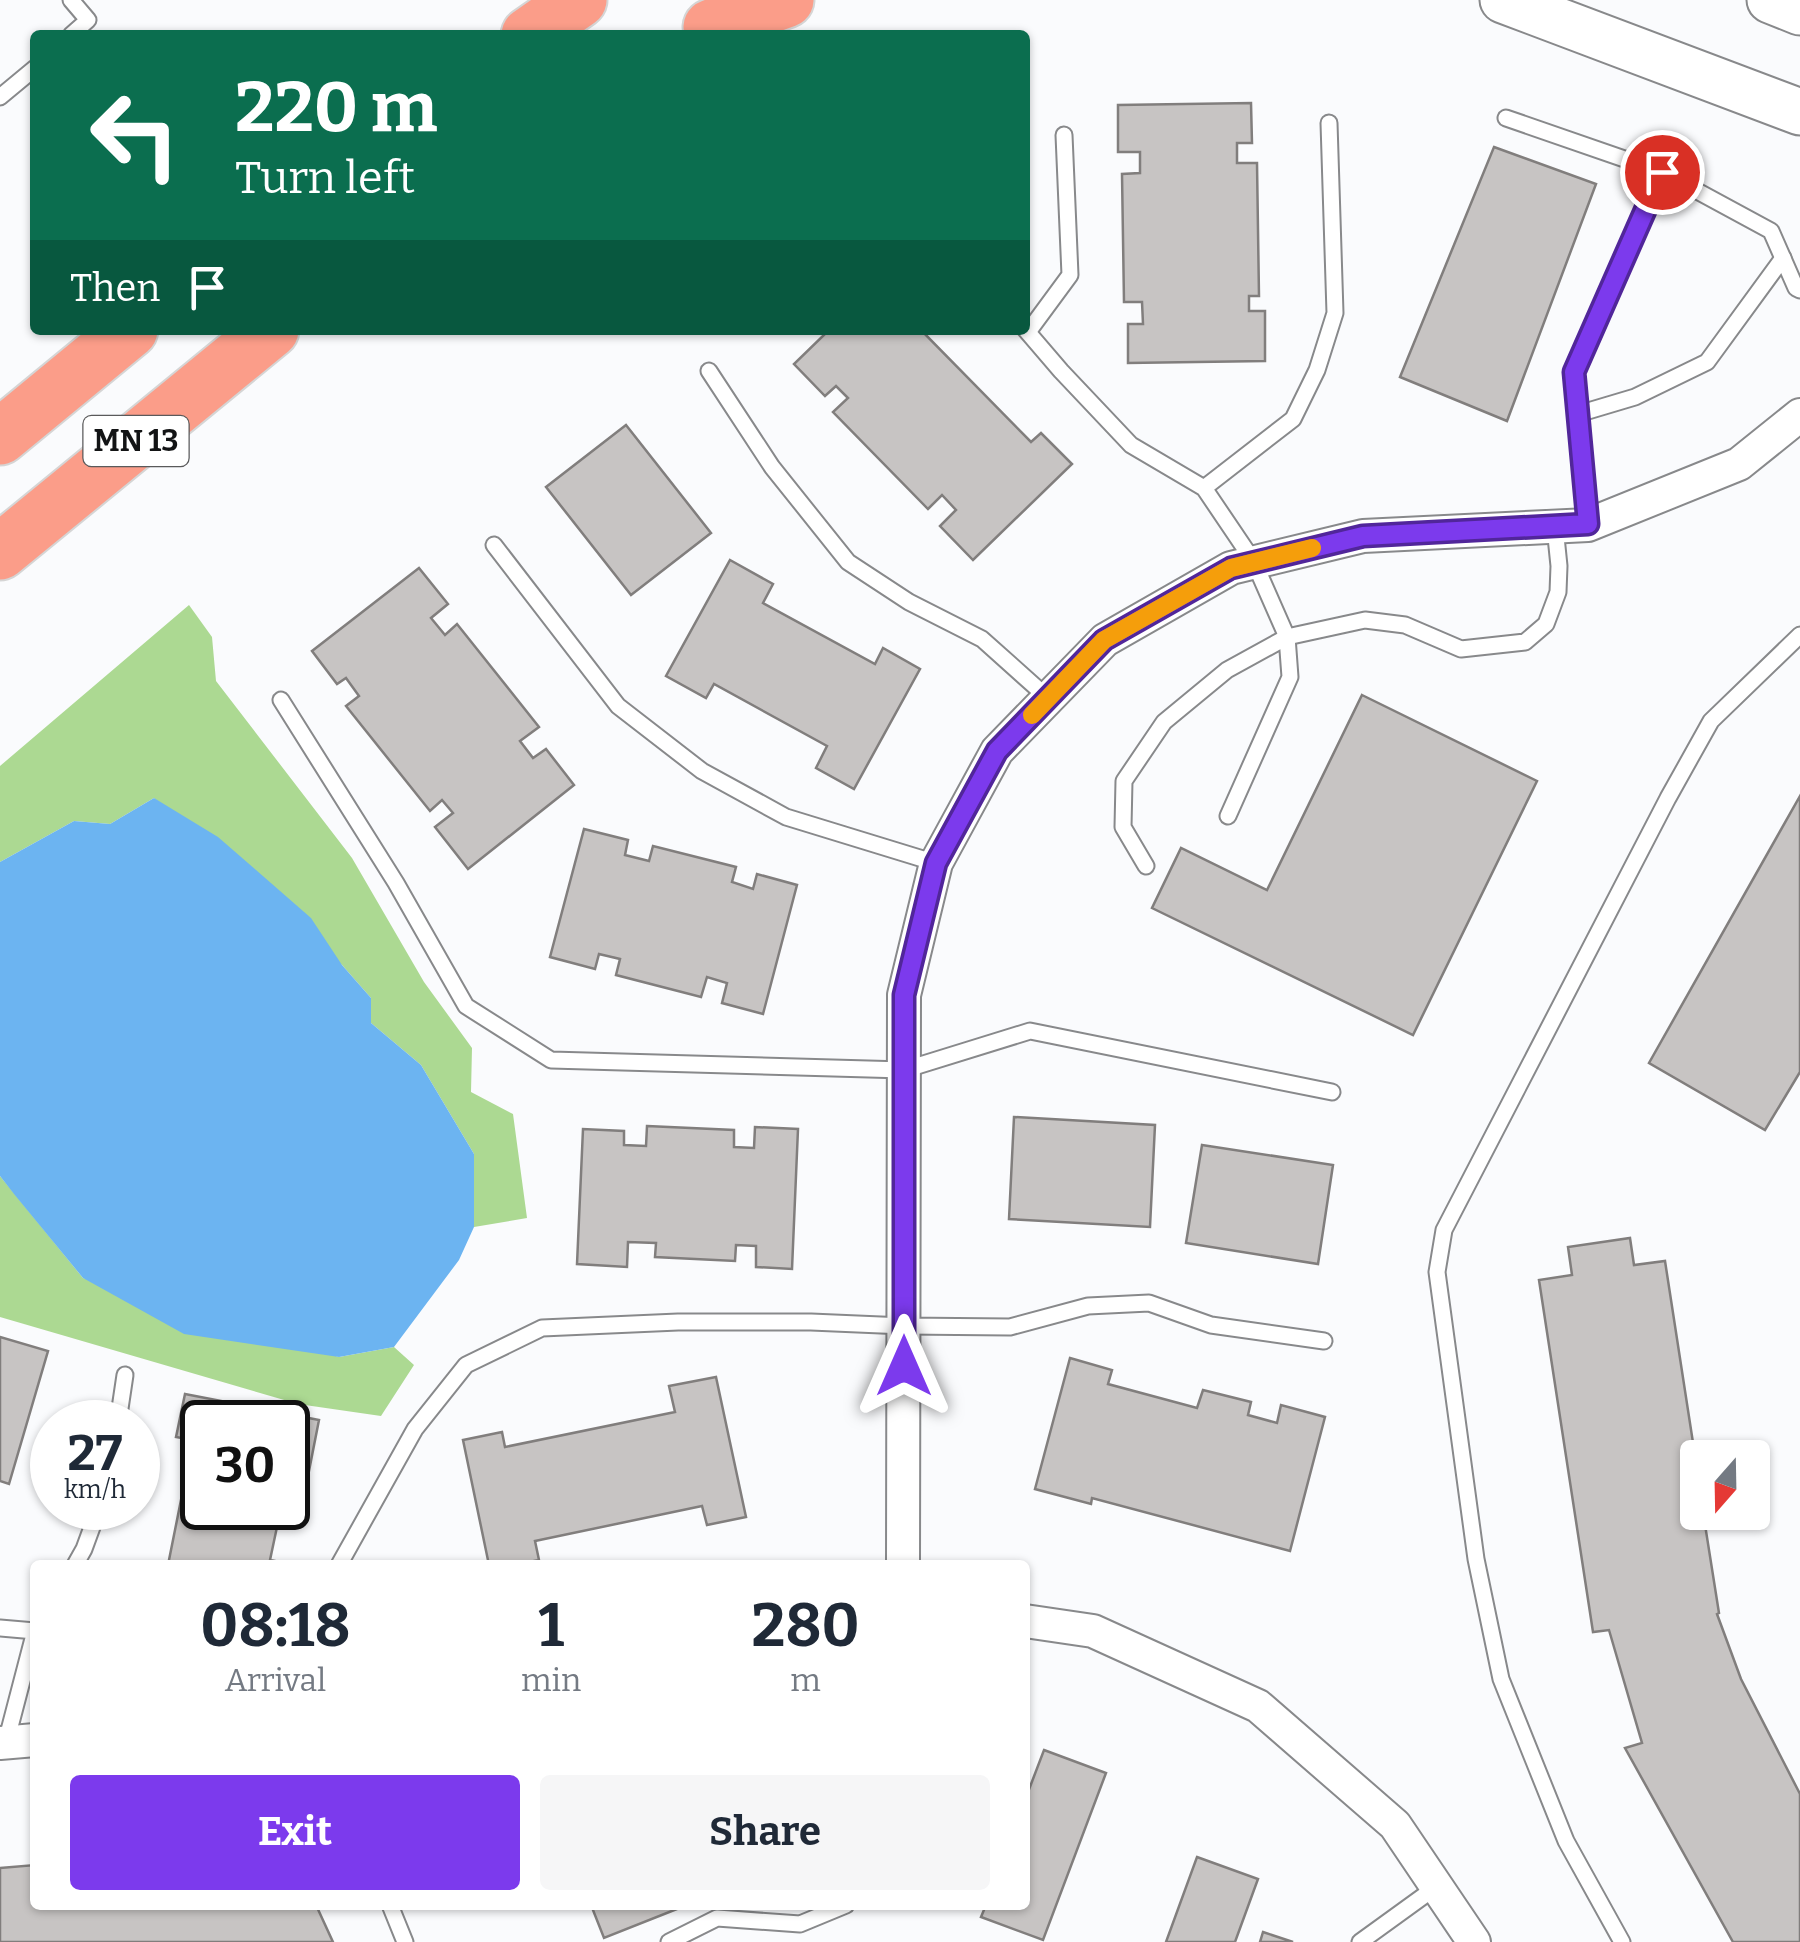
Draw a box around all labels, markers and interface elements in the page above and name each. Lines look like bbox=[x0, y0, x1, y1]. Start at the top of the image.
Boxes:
text: 220 m bbox=[235, 66, 438, 150]
icon: left bbox=[70, 70, 200, 200]
pin bbox=[1620, 130, 1705, 215]
icon: arrive bbox=[1635, 145, 1690, 200]
text: Turn left bbox=[235, 151, 415, 205]
icon: arrive bbox=[180, 260, 235, 315]
text: Then bbox=[70, 265, 160, 311]
road number: MN 13 bbox=[84, 416, 188, 466]
position arrow bbox=[852, 1314, 956, 1418]
speed limit sign: 30 bbox=[180, 1400, 310, 1530]
text: 27 bbox=[68, 1423, 122, 1483]
north arrow bbox=[1680, 1440, 1770, 1530]
map controls bbox=[1680, 1440, 1770, 1530]
text: km/h bbox=[64, 1475, 126, 1505]
text: 08:18 bbox=[200, 1590, 351, 1662]
text: 1 bbox=[538, 1590, 564, 1662]
text: 280 bbox=[752, 1590, 860, 1662]
text: Arrival bbox=[225, 1661, 326, 1699]
text: min bbox=[521, 1661, 581, 1699]
text: m bbox=[790, 1661, 821, 1699]
button: Exit bbox=[70, 1775, 520, 1890]
button: Share bbox=[540, 1775, 990, 1890]

